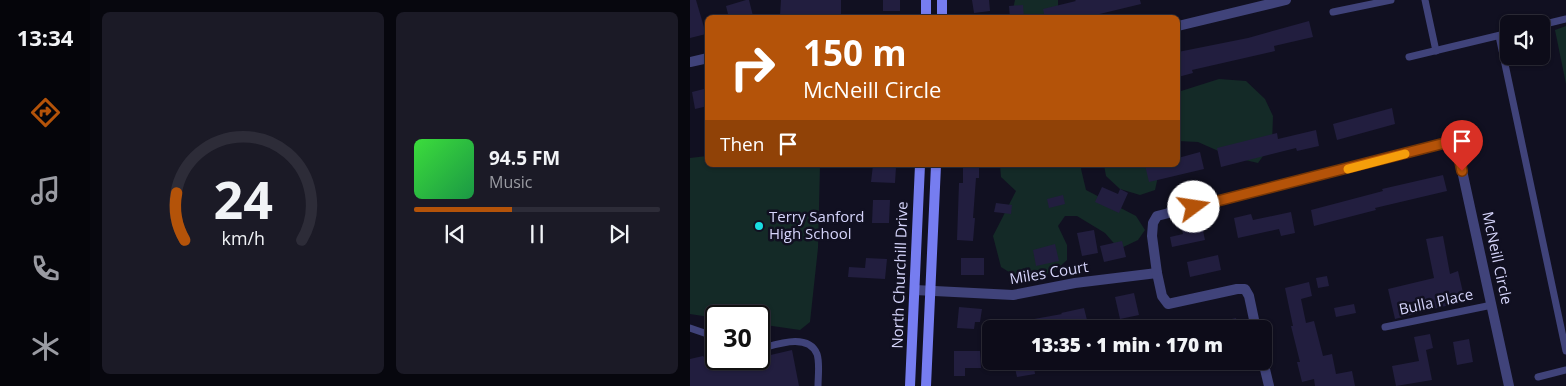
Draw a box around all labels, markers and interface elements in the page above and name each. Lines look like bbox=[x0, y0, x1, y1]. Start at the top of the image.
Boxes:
map controls bbox=[1500, 15, 1550, 65]
button: sound bbox=[1500, 15, 1550, 65]
text: 13:34 bbox=[17, 22, 73, 52]
text: 150 m bbox=[803, 29, 907, 76]
icon: right bbox=[720, 35, 785, 100]
text: McNeill Circle bbox=[803, 74, 941, 104]
icon: directions bbox=[28, 95, 63, 130]
pin bbox=[1441, 120, 1483, 171]
icon: arrive bbox=[1448, 127, 1476, 155]
icon: arrive bbox=[774, 130, 802, 158]
text: Then bbox=[720, 131, 764, 157]
text: 94.5 FM bbox=[489, 145, 560, 171]
text: 24 bbox=[213, 163, 273, 234]
text: Music bbox=[489, 171, 533, 193]
icon: music bbox=[28, 173, 63, 208]
position arrow bbox=[1167, 180, 1219, 232]
street label: North Churchill Drive bbox=[886, 201, 912, 349]
place label: Terry Sanford High School bbox=[769, 206, 865, 243]
street label: McNeill Circle bbox=[1478, 210, 1518, 306]
icon: previous bbox=[441, 220, 469, 248]
icon: pause bbox=[523, 220, 551, 248]
icon: next bbox=[605, 220, 633, 248]
marker: Terry Sanford High School bbox=[753, 220, 765, 232]
text: km/h bbox=[221, 226, 265, 250]
icon: phone bbox=[28, 251, 63, 286]
street label: Miles Court bbox=[1008, 256, 1090, 288]
street label: Bulla Place bbox=[1397, 283, 1475, 319]
speed limit sign: 30 bbox=[705, 305, 770, 370]
icon: climate bbox=[28, 329, 63, 364]
text: 13:35 · 1 min · 170 m bbox=[1031, 332, 1223, 358]

